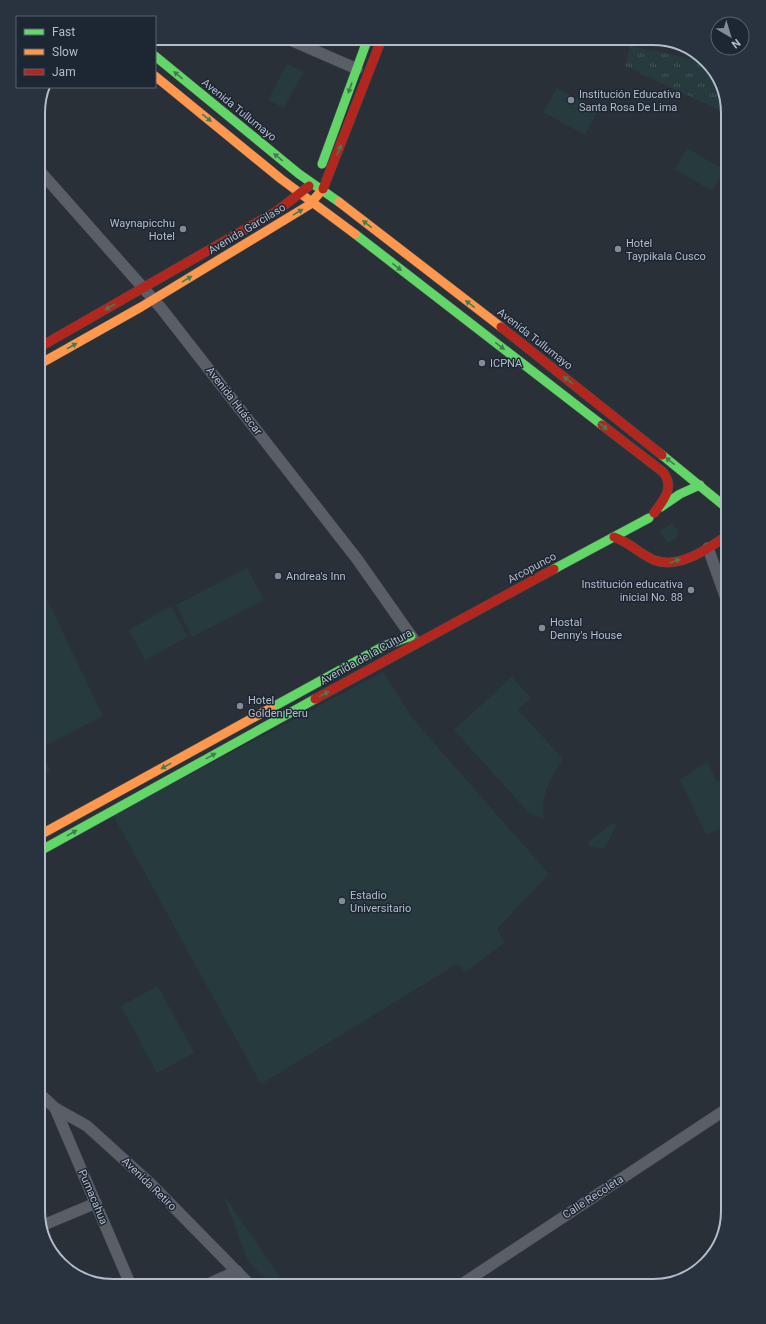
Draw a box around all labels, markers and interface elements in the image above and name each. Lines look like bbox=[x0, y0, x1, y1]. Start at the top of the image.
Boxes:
legend bbox=[16, 16, 156, 88]
north arrow bbox=[710, 16, 750, 56]
text: Fast bbox=[52, 25, 75, 39]
text: N bbox=[729, 36, 743, 51]
text: Slow bbox=[52, 45, 78, 59]
text: Jam bbox=[52, 65, 76, 79]
one-way arrow bbox=[172, 70, 183, 79]
street label: Avenida Tullumayo bbox=[199, 76, 279, 144]
one-way arrow bbox=[347, 82, 353, 94]
place label: Institución Educativa Santa Rosa De Lima bbox=[579, 88, 681, 114]
marker: Institución Educativa Santa Rosa De Lima bbox=[566, 95, 576, 105]
one-way arrow bbox=[201, 114, 212, 123]
one-way arrow bbox=[336, 144, 342, 155]
one-way arrow bbox=[273, 153, 284, 162]
street label: Avenida Garcilaso bbox=[206, 201, 288, 257]
one-way arrow bbox=[292, 208, 304, 215]
place label: Waynapicchu Hotel bbox=[110, 217, 175, 243]
one-way arrow bbox=[362, 220, 373, 229]
marker: Waynapicchu Hotel bbox=[178, 224, 188, 234]
place label: Hotel Taypikala Cusco bbox=[626, 237, 706, 263]
marker: Hotel Taypikala Cusco bbox=[613, 244, 623, 254]
one-way arrow bbox=[392, 262, 403, 271]
one-way arrow bbox=[181, 275, 193, 282]
one-way arrow bbox=[464, 299, 475, 308]
one-way arrow bbox=[104, 304, 116, 311]
street label: Avenida Tullumayo bbox=[495, 306, 575, 372]
one-way arrow bbox=[66, 342, 78, 349]
one-way arrow bbox=[495, 342, 506, 350]
place label: ICPNA bbox=[490, 357, 523, 370]
marker: ICPNA bbox=[477, 358, 487, 368]
street label: Avenida Huáscar bbox=[203, 364, 265, 438]
one-way arrow bbox=[563, 376, 574, 384]
one-way arrow bbox=[598, 421, 609, 430]
one-way arrow bbox=[665, 456, 676, 465]
street label: Arcopunco bbox=[505, 550, 559, 586]
one-way arrow bbox=[670, 558, 682, 564]
place label: Andrea's Inn bbox=[286, 570, 346, 583]
marker: Andrea's Inn bbox=[273, 571, 283, 581]
place label: Institución educativa inicial No. 88 bbox=[581, 578, 683, 604]
marker: Institución educativa inicial No. 88 bbox=[686, 585, 696, 595]
place label: Hostal Denny's House bbox=[550, 616, 622, 642]
marker: Hostal Denny's House bbox=[537, 623, 547, 633]
street label: Avenida de la Cultura bbox=[318, 626, 414, 688]
one-way arrow bbox=[319, 690, 330, 697]
place label: Hotel Golden Peru bbox=[248, 694, 308, 720]
marker: Hotel Golden Peru bbox=[235, 701, 245, 711]
one-way arrow bbox=[205, 753, 216, 760]
one-way arrow bbox=[161, 762, 172, 769]
one-way arrow bbox=[66, 829, 78, 836]
place label: Estadio Universitario bbox=[350, 889, 411, 915]
marker: Estadio Universitario bbox=[337, 896, 347, 906]
street label: Avenida Retiro bbox=[119, 1155, 179, 1213]
street label: Pumacahua bbox=[76, 1168, 110, 1226]
street label: Calle Recoleta bbox=[560, 1173, 626, 1221]

